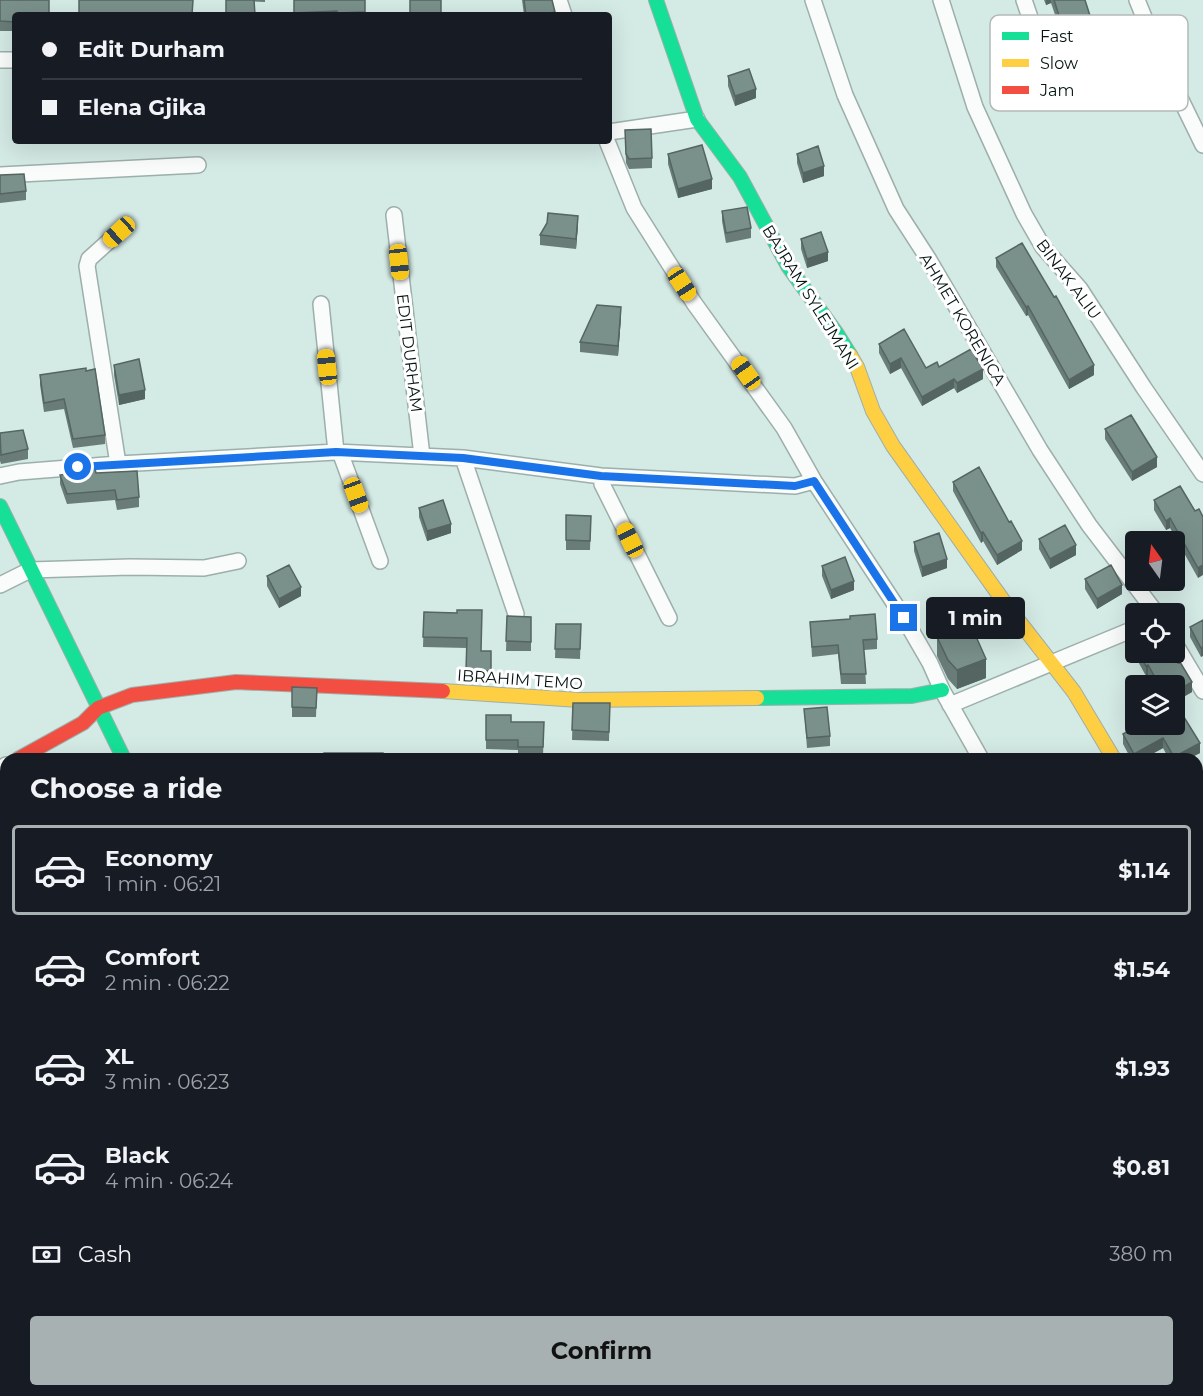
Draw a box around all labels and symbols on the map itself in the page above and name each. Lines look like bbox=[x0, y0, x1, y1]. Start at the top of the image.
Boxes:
legend bbox=[990, 15, 1188, 111]
text: Fast bbox=[1040, 27, 1074, 46]
text: Slow bbox=[1040, 54, 1078, 73]
text: Jam bbox=[1039, 81, 1074, 100]
car bbox=[100, 213, 138, 251]
street label: BAJRAM SYLEJMANI bbox=[758, 222, 863, 373]
street label: BINAK ALIU bbox=[1032, 236, 1105, 323]
car bbox=[388, 243, 410, 281]
street label: AHMET KORENICA bbox=[916, 250, 1010, 389]
car bbox=[665, 264, 699, 304]
street label: EDIT DURHAM bbox=[393, 293, 426, 413]
car bbox=[316, 348, 338, 386]
car bbox=[728, 353, 764, 393]
route start bbox=[64, 453, 91, 480]
car bbox=[341, 475, 371, 515]
car bbox=[614, 520, 646, 560]
north arrow bbox=[1125, 531, 1185, 591]
callout: 1 min bbox=[925, 597, 1024, 639]
route end bbox=[890, 604, 917, 631]
street label: IBRAHIM TEMO bbox=[457, 666, 583, 693]

